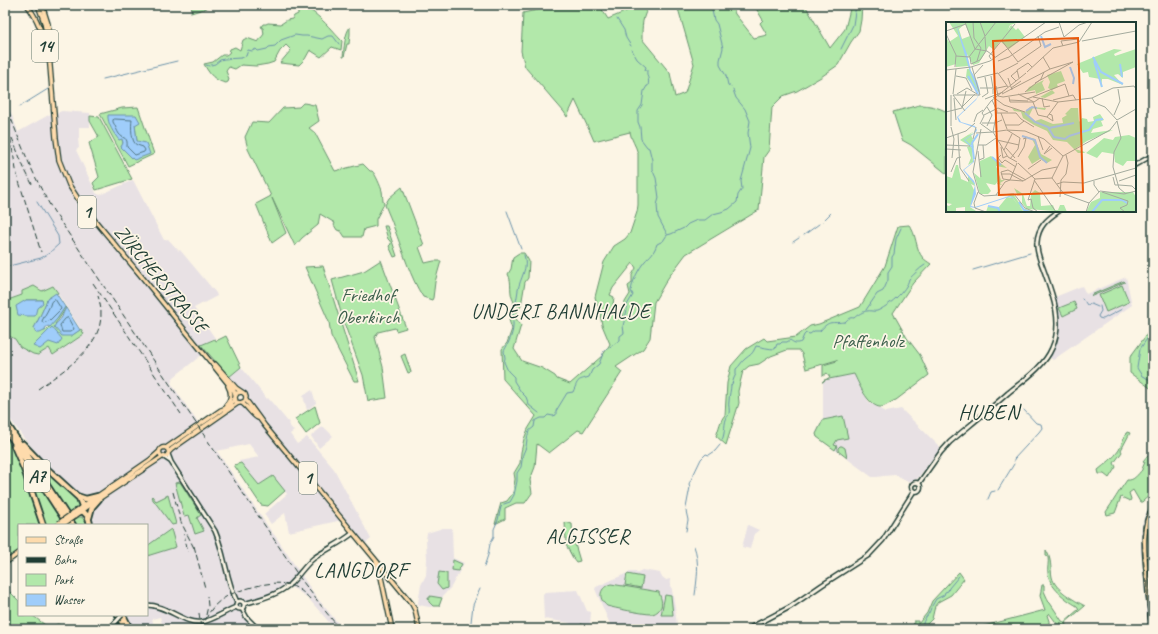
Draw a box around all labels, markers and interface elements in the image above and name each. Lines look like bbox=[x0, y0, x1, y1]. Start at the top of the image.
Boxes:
inset map bbox=[946, 22, 1136, 212]
road number: 14 bbox=[32, 30, 58, 62]
road number: 1 bbox=[78, 196, 96, 228]
street label: ZÜRCHERSTRASSE bbox=[109, 220, 215, 340]
park label: Friedhof Oberkirch bbox=[336, 283, 400, 329]
district label: UNDERI BANNHALDE bbox=[471, 299, 652, 324]
park label: Pfaffenholz bbox=[832, 329, 906, 353]
district label: HUBEN bbox=[958, 399, 1022, 425]
road number: A7 bbox=[24, 460, 50, 492]
road number: 1 bbox=[299, 462, 317, 494]
legend bbox=[18, 524, 148, 616]
district label: ALGISSER bbox=[546, 524, 631, 549]
text: Straße bbox=[54, 532, 83, 548]
text: Bahn bbox=[54, 552, 77, 568]
district label: LANGDORF bbox=[314, 557, 411, 583]
text: Park bbox=[54, 572, 75, 588]
text: Wasser bbox=[54, 592, 86, 608]

